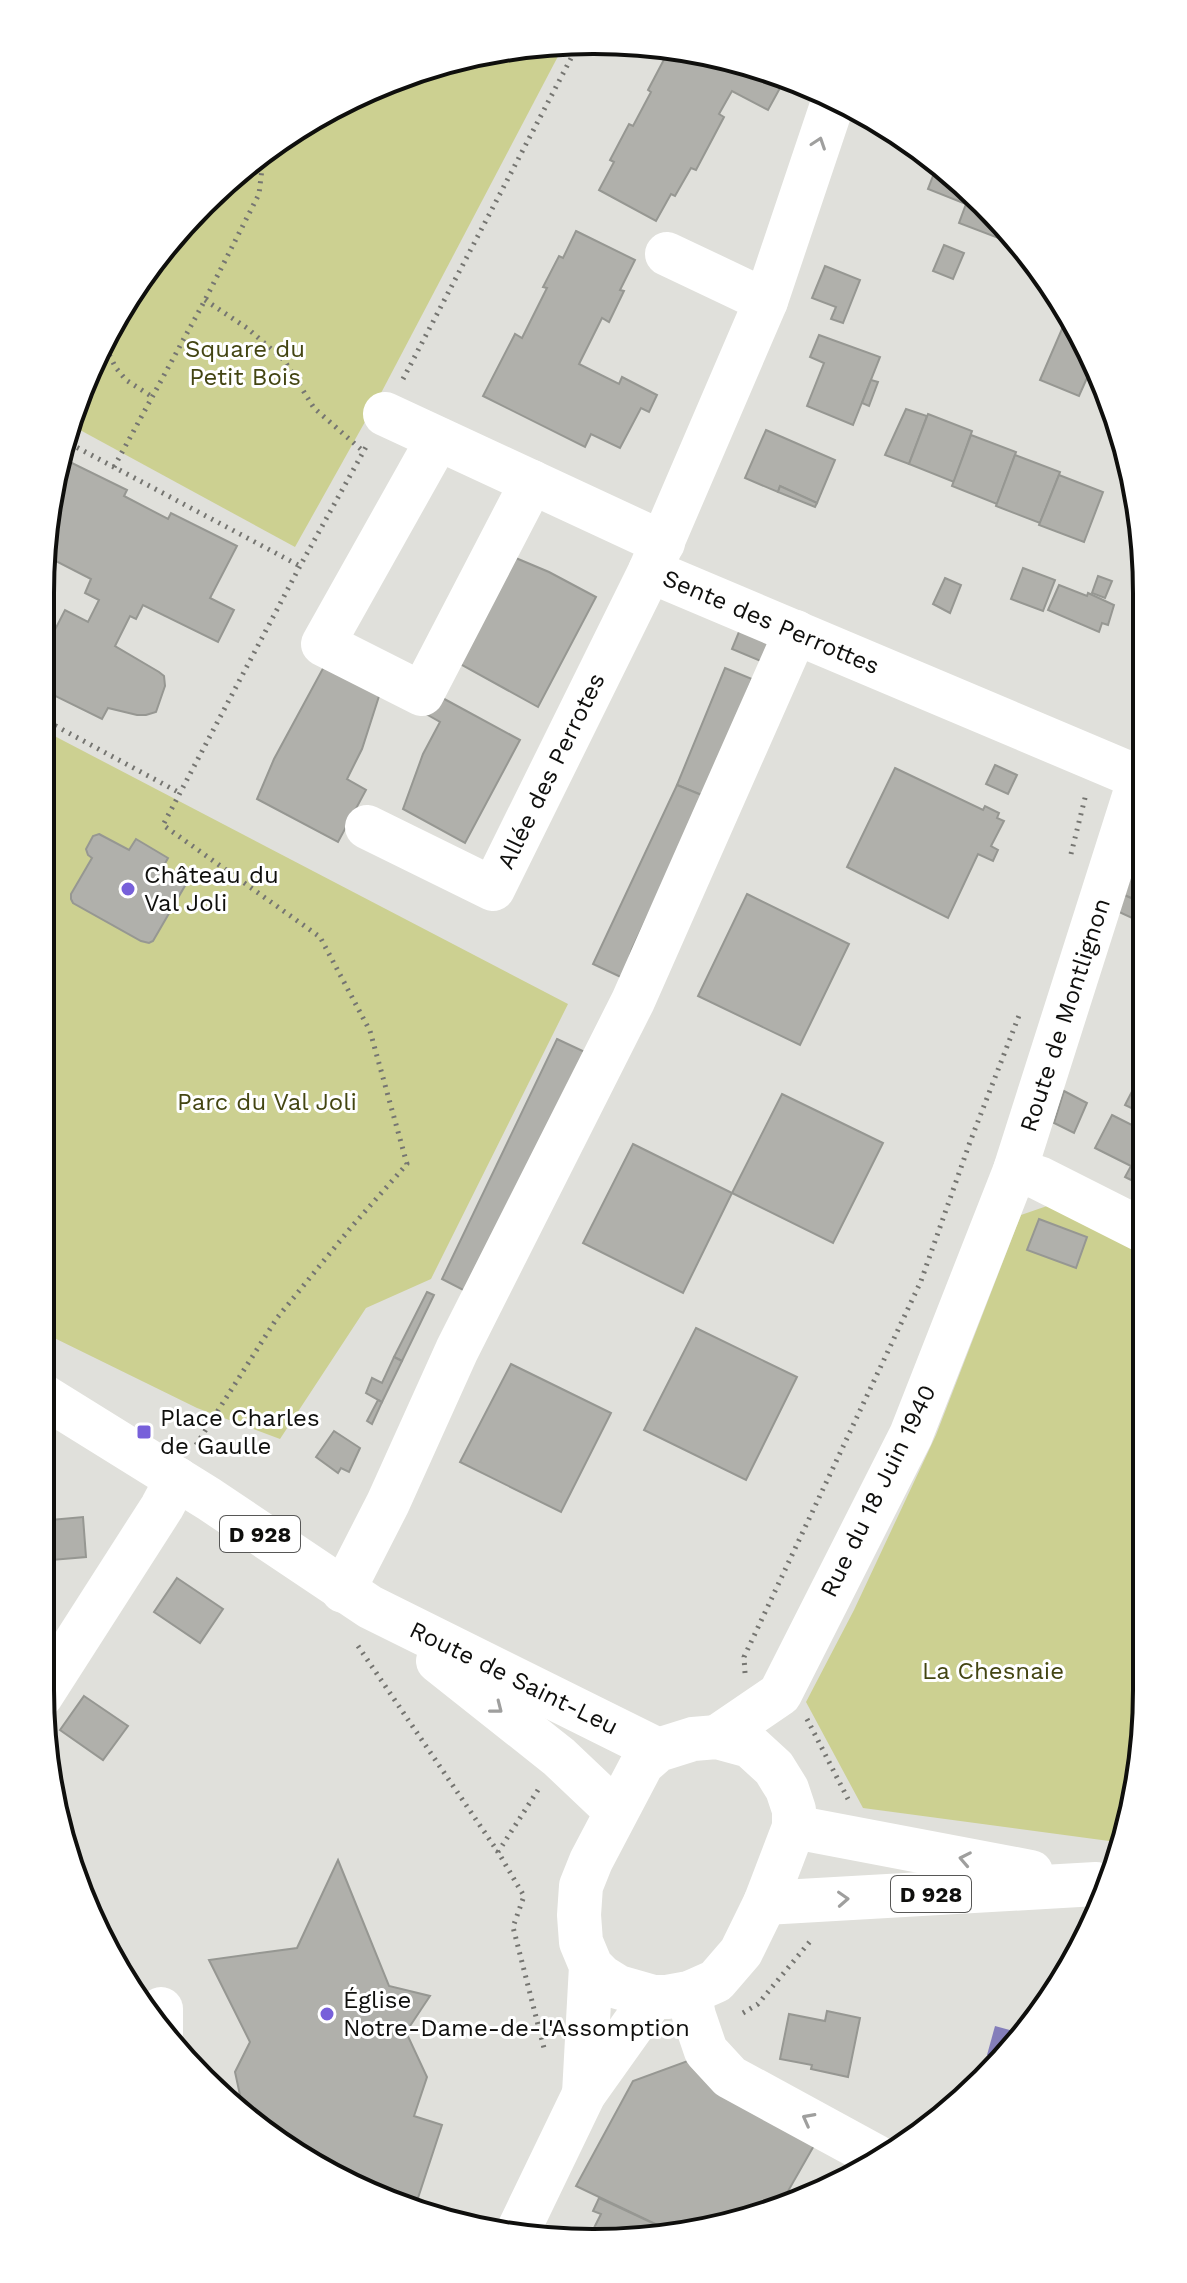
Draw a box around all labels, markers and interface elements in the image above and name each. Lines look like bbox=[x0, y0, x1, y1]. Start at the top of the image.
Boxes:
one-way arrow bbox=[810, 137, 826, 151]
park label: Square du Petit Bois bbox=[185, 335, 305, 391]
street label: Sente des Perrottes bbox=[659, 564, 883, 680]
street label: Allée des Perrotes bbox=[491, 669, 611, 873]
place label: Château du Val Joli bbox=[144, 861, 279, 917]
marker: Château du Val Joli bbox=[119, 880, 137, 898]
street label: Route de Montlignon bbox=[1014, 895, 1116, 1135]
park label: Parc du Val Joli bbox=[177, 1088, 357, 1116]
street label: Rue du 18 Juin 1940 bbox=[814, 1380, 942, 1602]
place label: Place Charles de Gaulle bbox=[160, 1404, 320, 1460]
marker: Place Charles de Gaulle bbox=[135, 1423, 153, 1441]
road number: D 928 bbox=[220, 1516, 300, 1552]
street label: Route de Saint-Leu bbox=[405, 1615, 623, 1741]
park label: La Chesnaie bbox=[922, 1657, 1064, 1685]
one-way arrow bbox=[488, 1698, 502, 1713]
one-way arrow bbox=[958, 1852, 971, 1869]
road number: D 928 bbox=[891, 1876, 971, 1912]
one-way arrow bbox=[837, 1891, 850, 1908]
place label: Église Notre-Dame-de-l'Assomption bbox=[343, 1986, 690, 2042]
marker: Église Notre-Dame-de-l'Assomption bbox=[318, 2005, 336, 2023]
one-way arrow bbox=[802, 2114, 816, 2129]

